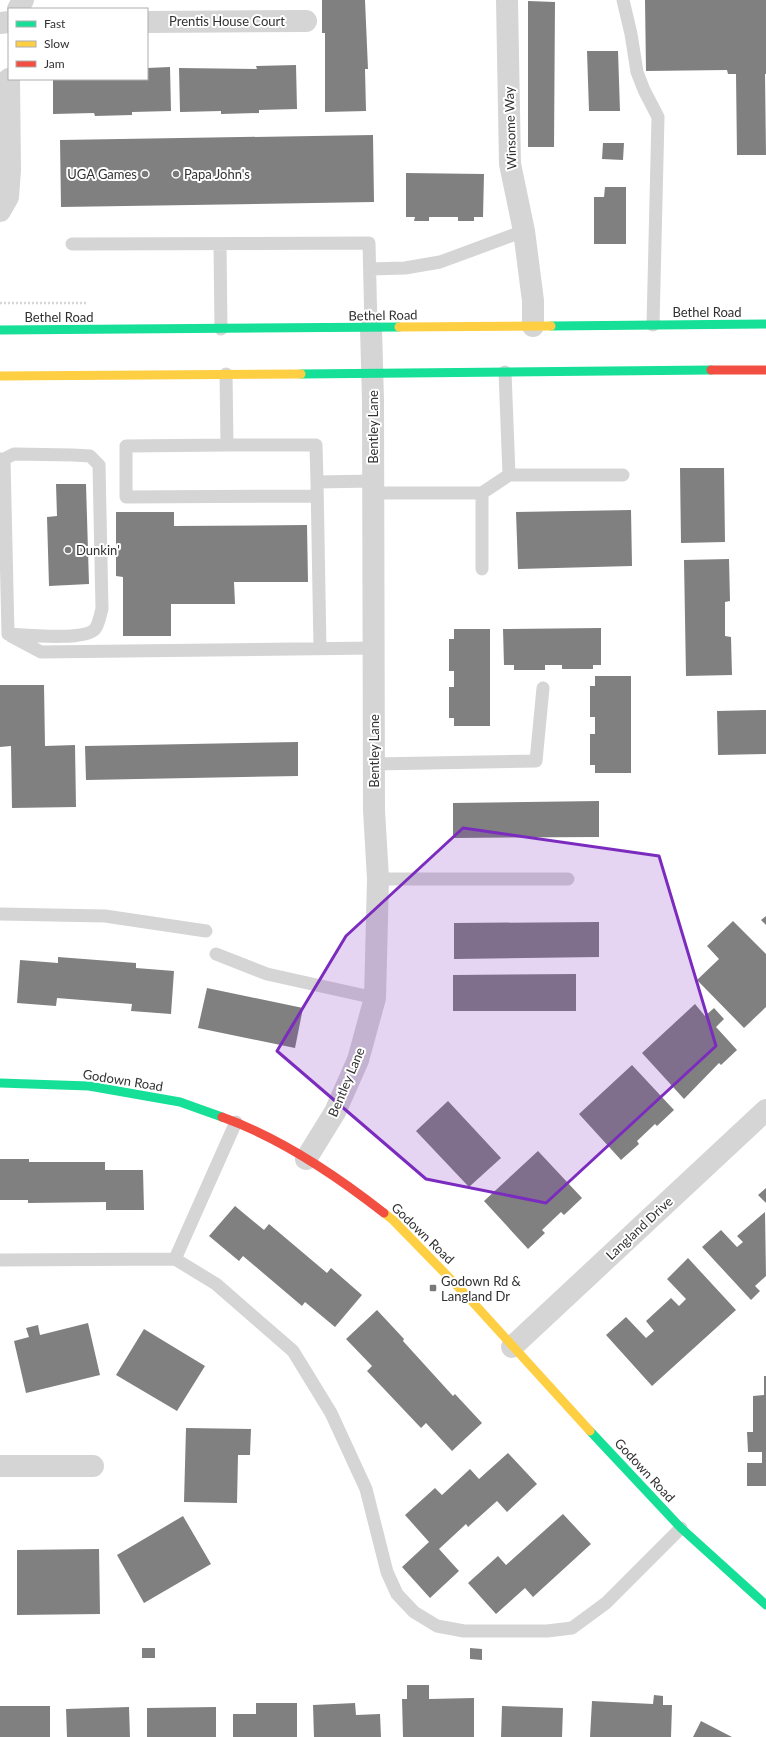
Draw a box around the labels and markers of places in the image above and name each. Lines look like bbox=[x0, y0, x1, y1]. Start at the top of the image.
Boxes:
place label: UGA Games bbox=[67, 166, 137, 182]
place label: Papa John's bbox=[184, 166, 250, 182]
marker: UGA Games bbox=[140, 169, 150, 179]
marker: Papa John's bbox=[171, 169, 181, 179]
place label: Dunkin' bbox=[76, 542, 120, 558]
marker: Dunkin' bbox=[63, 545, 73, 555]
place label: Godown Rd & Langland Dr bbox=[441, 1273, 522, 1304]
marker: Godown Rd & Langland Dr bbox=[428, 1283, 438, 1293]

